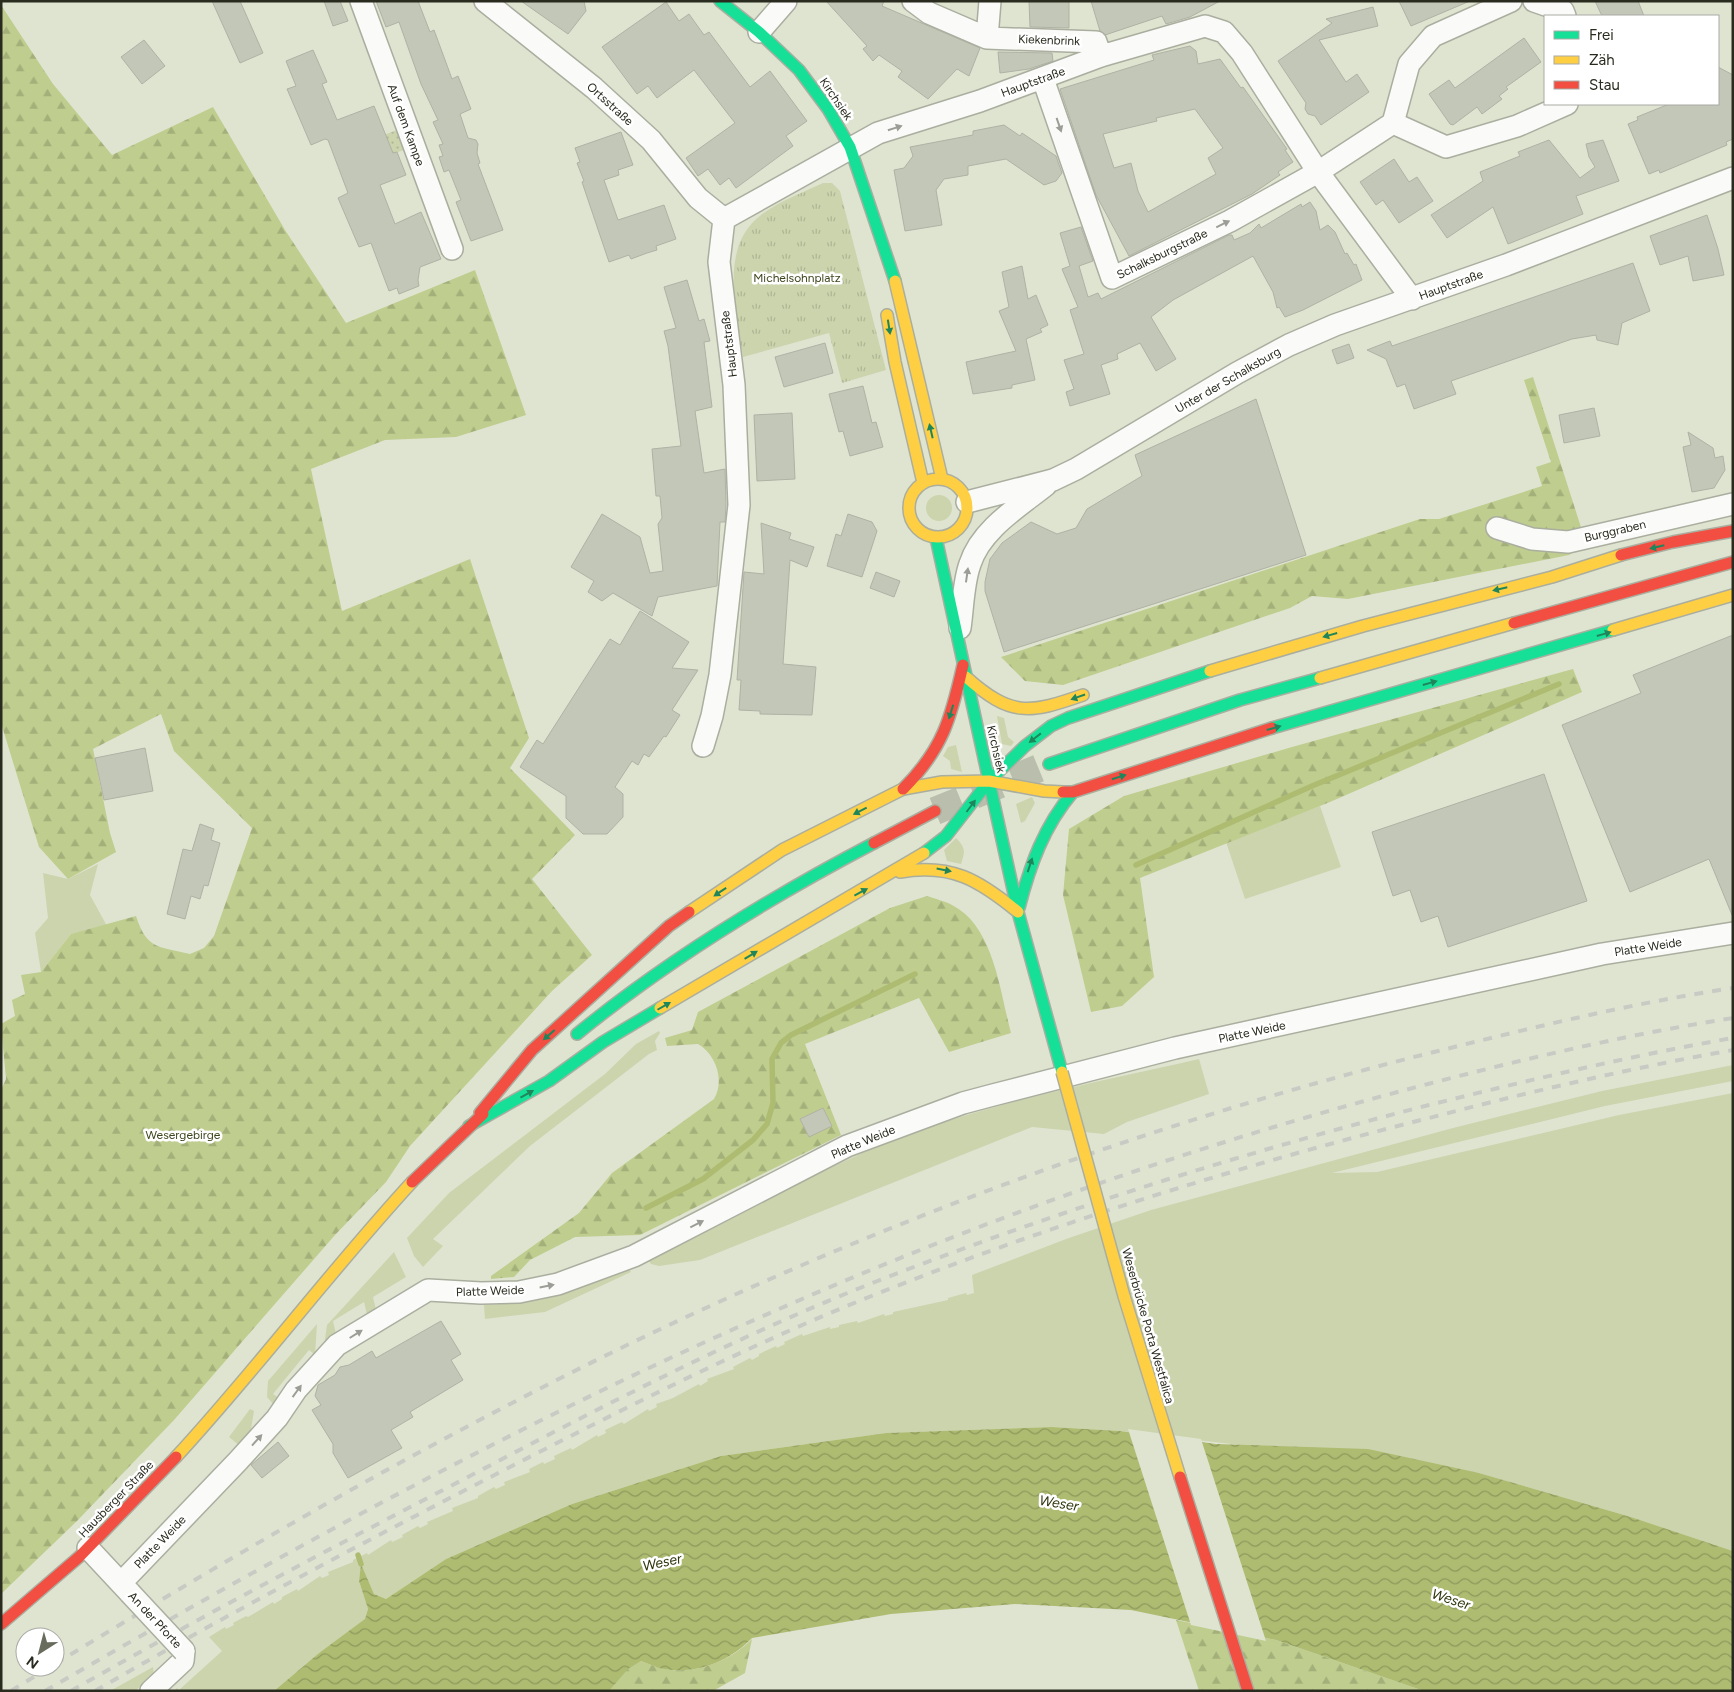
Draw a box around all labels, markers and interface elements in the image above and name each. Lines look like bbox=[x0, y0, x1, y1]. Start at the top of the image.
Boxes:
legend bbox=[1544, 15, 1719, 105]
text: Frei bbox=[1589, 26, 1614, 44]
street label: Kiekenbrink bbox=[1018, 32, 1080, 48]
text: Zäh bbox=[1589, 51, 1615, 69]
street label: Hauptstraße bbox=[999, 64, 1067, 100]
street label: Kirchsiek bbox=[817, 75, 855, 123]
text: Stau bbox=[1589, 76, 1620, 94]
street label: Ortsstraße bbox=[584, 80, 636, 129]
street label: Auf dem Kampe bbox=[385, 82, 427, 168]
one-way arrow bbox=[1056, 118, 1063, 133]
one-way arrow bbox=[888, 124, 903, 132]
one-way arrow bbox=[1216, 220, 1230, 228]
street label: Schalksburgstraße bbox=[1114, 226, 1210, 282]
street label: Hauptstraße bbox=[1417, 267, 1485, 303]
park label: Michelsohnplatz bbox=[753, 271, 841, 285]
street label: Hauptstraße bbox=[718, 309, 740, 378]
one-way arrow bbox=[886, 319, 894, 335]
street label: Unter der Schalksburg bbox=[1173, 344, 1283, 416]
one-way arrow bbox=[927, 424, 935, 439]
street label: Burggraben bbox=[1583, 517, 1647, 545]
one-way arrow bbox=[1649, 543, 1664, 551]
one-way arrow bbox=[964, 567, 972, 583]
one-way arrow bbox=[1492, 585, 1508, 593]
one-way arrow bbox=[1596, 629, 1611, 637]
one-way arrow bbox=[1322, 631, 1337, 639]
one-way arrow bbox=[1423, 679, 1438, 687]
one-way arrow bbox=[1070, 693, 1085, 701]
one-way arrow bbox=[947, 705, 955, 720]
one-way arrow bbox=[1267, 723, 1282, 731]
street label: Kirchsiek bbox=[984, 724, 1008, 774]
one-way arrow bbox=[1029, 732, 1042, 743]
one-way arrow bbox=[1112, 772, 1127, 780]
one-way arrow bbox=[966, 799, 976, 813]
one-way arrow bbox=[853, 807, 867, 815]
one-way arrow bbox=[1027, 858, 1035, 873]
one-way arrow bbox=[937, 866, 953, 874]
one-way arrow bbox=[854, 887, 867, 896]
one-way arrow bbox=[713, 888, 726, 897]
street label: Platte Weide bbox=[1613, 935, 1683, 959]
one-way arrow bbox=[744, 950, 757, 959]
one-way arrow bbox=[656, 1002, 671, 1010]
street label: Platte Weide bbox=[1217, 1018, 1287, 1046]
one-way arrow bbox=[543, 1029, 555, 1041]
one-way arrow bbox=[521, 1089, 534, 1098]
street label: Platte Weide bbox=[829, 1122, 898, 1162]
park label: Wesergebirge bbox=[146, 1128, 221, 1142]
one-way arrow bbox=[689, 1220, 704, 1228]
street label: Weserbrücke Porta Westfalica bbox=[1119, 1247, 1177, 1405]
one-way arrow bbox=[539, 1282, 554, 1290]
street label: Platte Weide bbox=[456, 1283, 525, 1299]
one-way arrow bbox=[349, 1329, 363, 1338]
one-way arrow bbox=[291, 1385, 302, 1398]
one-way arrow bbox=[252, 1433, 263, 1446]
street label: Hausberger Straße bbox=[76, 1457, 156, 1540]
water label: Weser bbox=[1038, 1492, 1081, 1515]
street label: Platte Weide bbox=[131, 1512, 189, 1571]
water label: Weser bbox=[641, 1550, 684, 1575]
water label: Weser bbox=[1429, 1585, 1473, 1614]
street label: An der Pforte bbox=[125, 1589, 185, 1651]
north arrow bbox=[15, 1627, 65, 1677]
text: N bbox=[23, 1652, 42, 1672]

